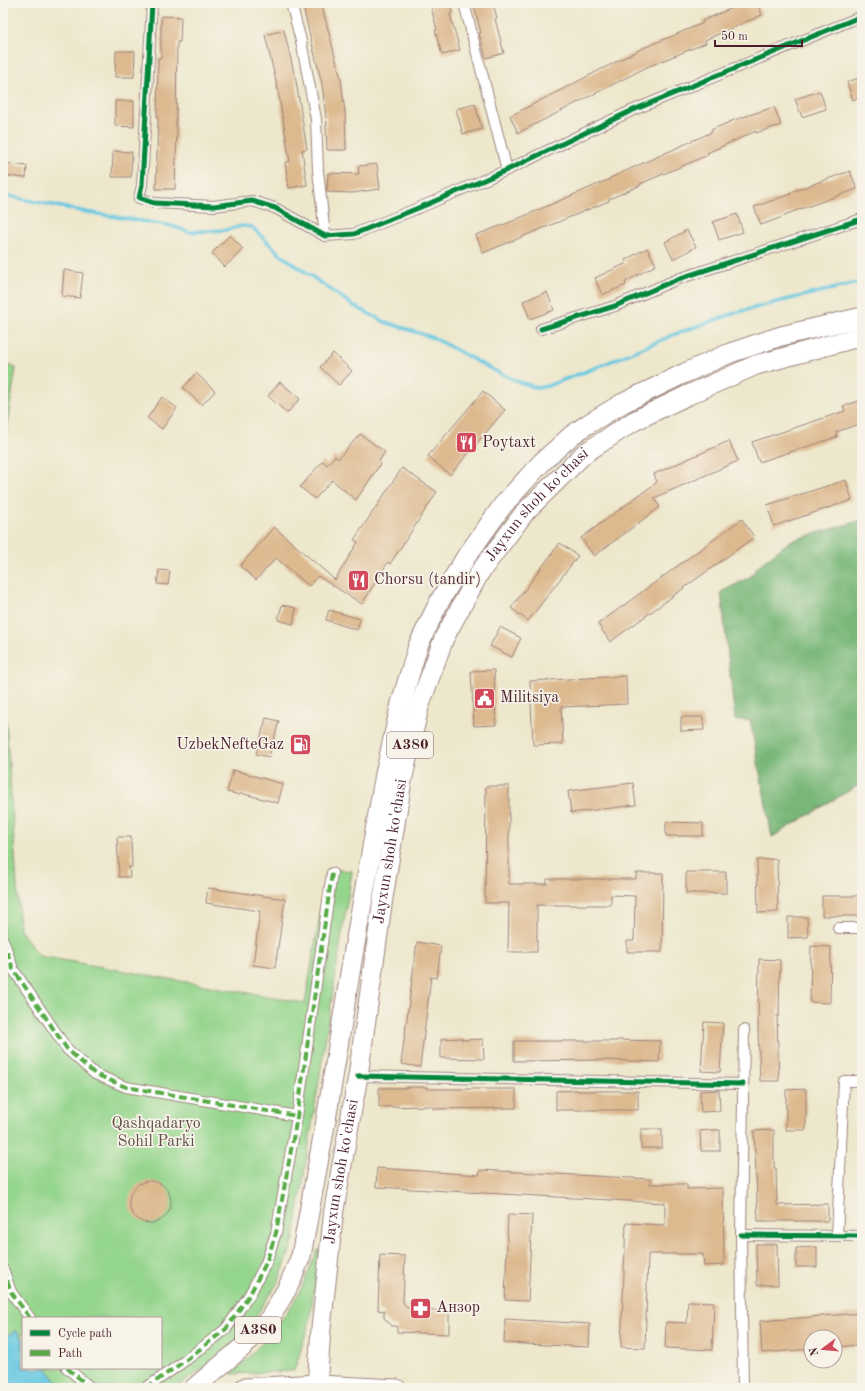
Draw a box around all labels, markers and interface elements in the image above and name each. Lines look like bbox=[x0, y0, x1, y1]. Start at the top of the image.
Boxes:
scale bar bbox=[715, 22, 802, 48]
text: 50 m bbox=[721, 30, 748, 43]
restaurant icon: Poytaxt bbox=[453, 430, 479, 456]
place label: Poytaxt bbox=[482, 435, 536, 451]
street label: Jayxun shoh ko'chasi bbox=[483, 445, 591, 565]
restaurant icon: Chorsu (tandir) bbox=[345, 567, 371, 593]
place label: Chorsu (tandir) bbox=[374, 571, 481, 588]
public building icon: Militsiya bbox=[471, 685, 497, 711]
place label: Militsiya bbox=[500, 690, 559, 706]
fuel station icon: UzbekNefteGaz bbox=[287, 732, 313, 758]
road number: A380 bbox=[387, 732, 433, 758]
place label: UzbekNefteGaz bbox=[176, 737, 284, 753]
street label: Jayxun shoh ko'chasi bbox=[371, 778, 410, 925]
street label: Jayxun shoh ko'chasi bbox=[322, 1098, 362, 1245]
park label: Qashqadaryo Sohil Parki bbox=[111, 1116, 201, 1150]
pharmacy icon: Анзор bbox=[407, 1295, 433, 1321]
place label: Анзор bbox=[436, 1300, 480, 1316]
legend bbox=[22, 1317, 162, 1369]
road number: A380 bbox=[235, 1317, 281, 1343]
text: Cycle path bbox=[58, 1328, 113, 1340]
north arrow bbox=[803, 1329, 843, 1369]
text: N bbox=[808, 1345, 821, 1357]
text: Path bbox=[58, 1348, 83, 1360]

